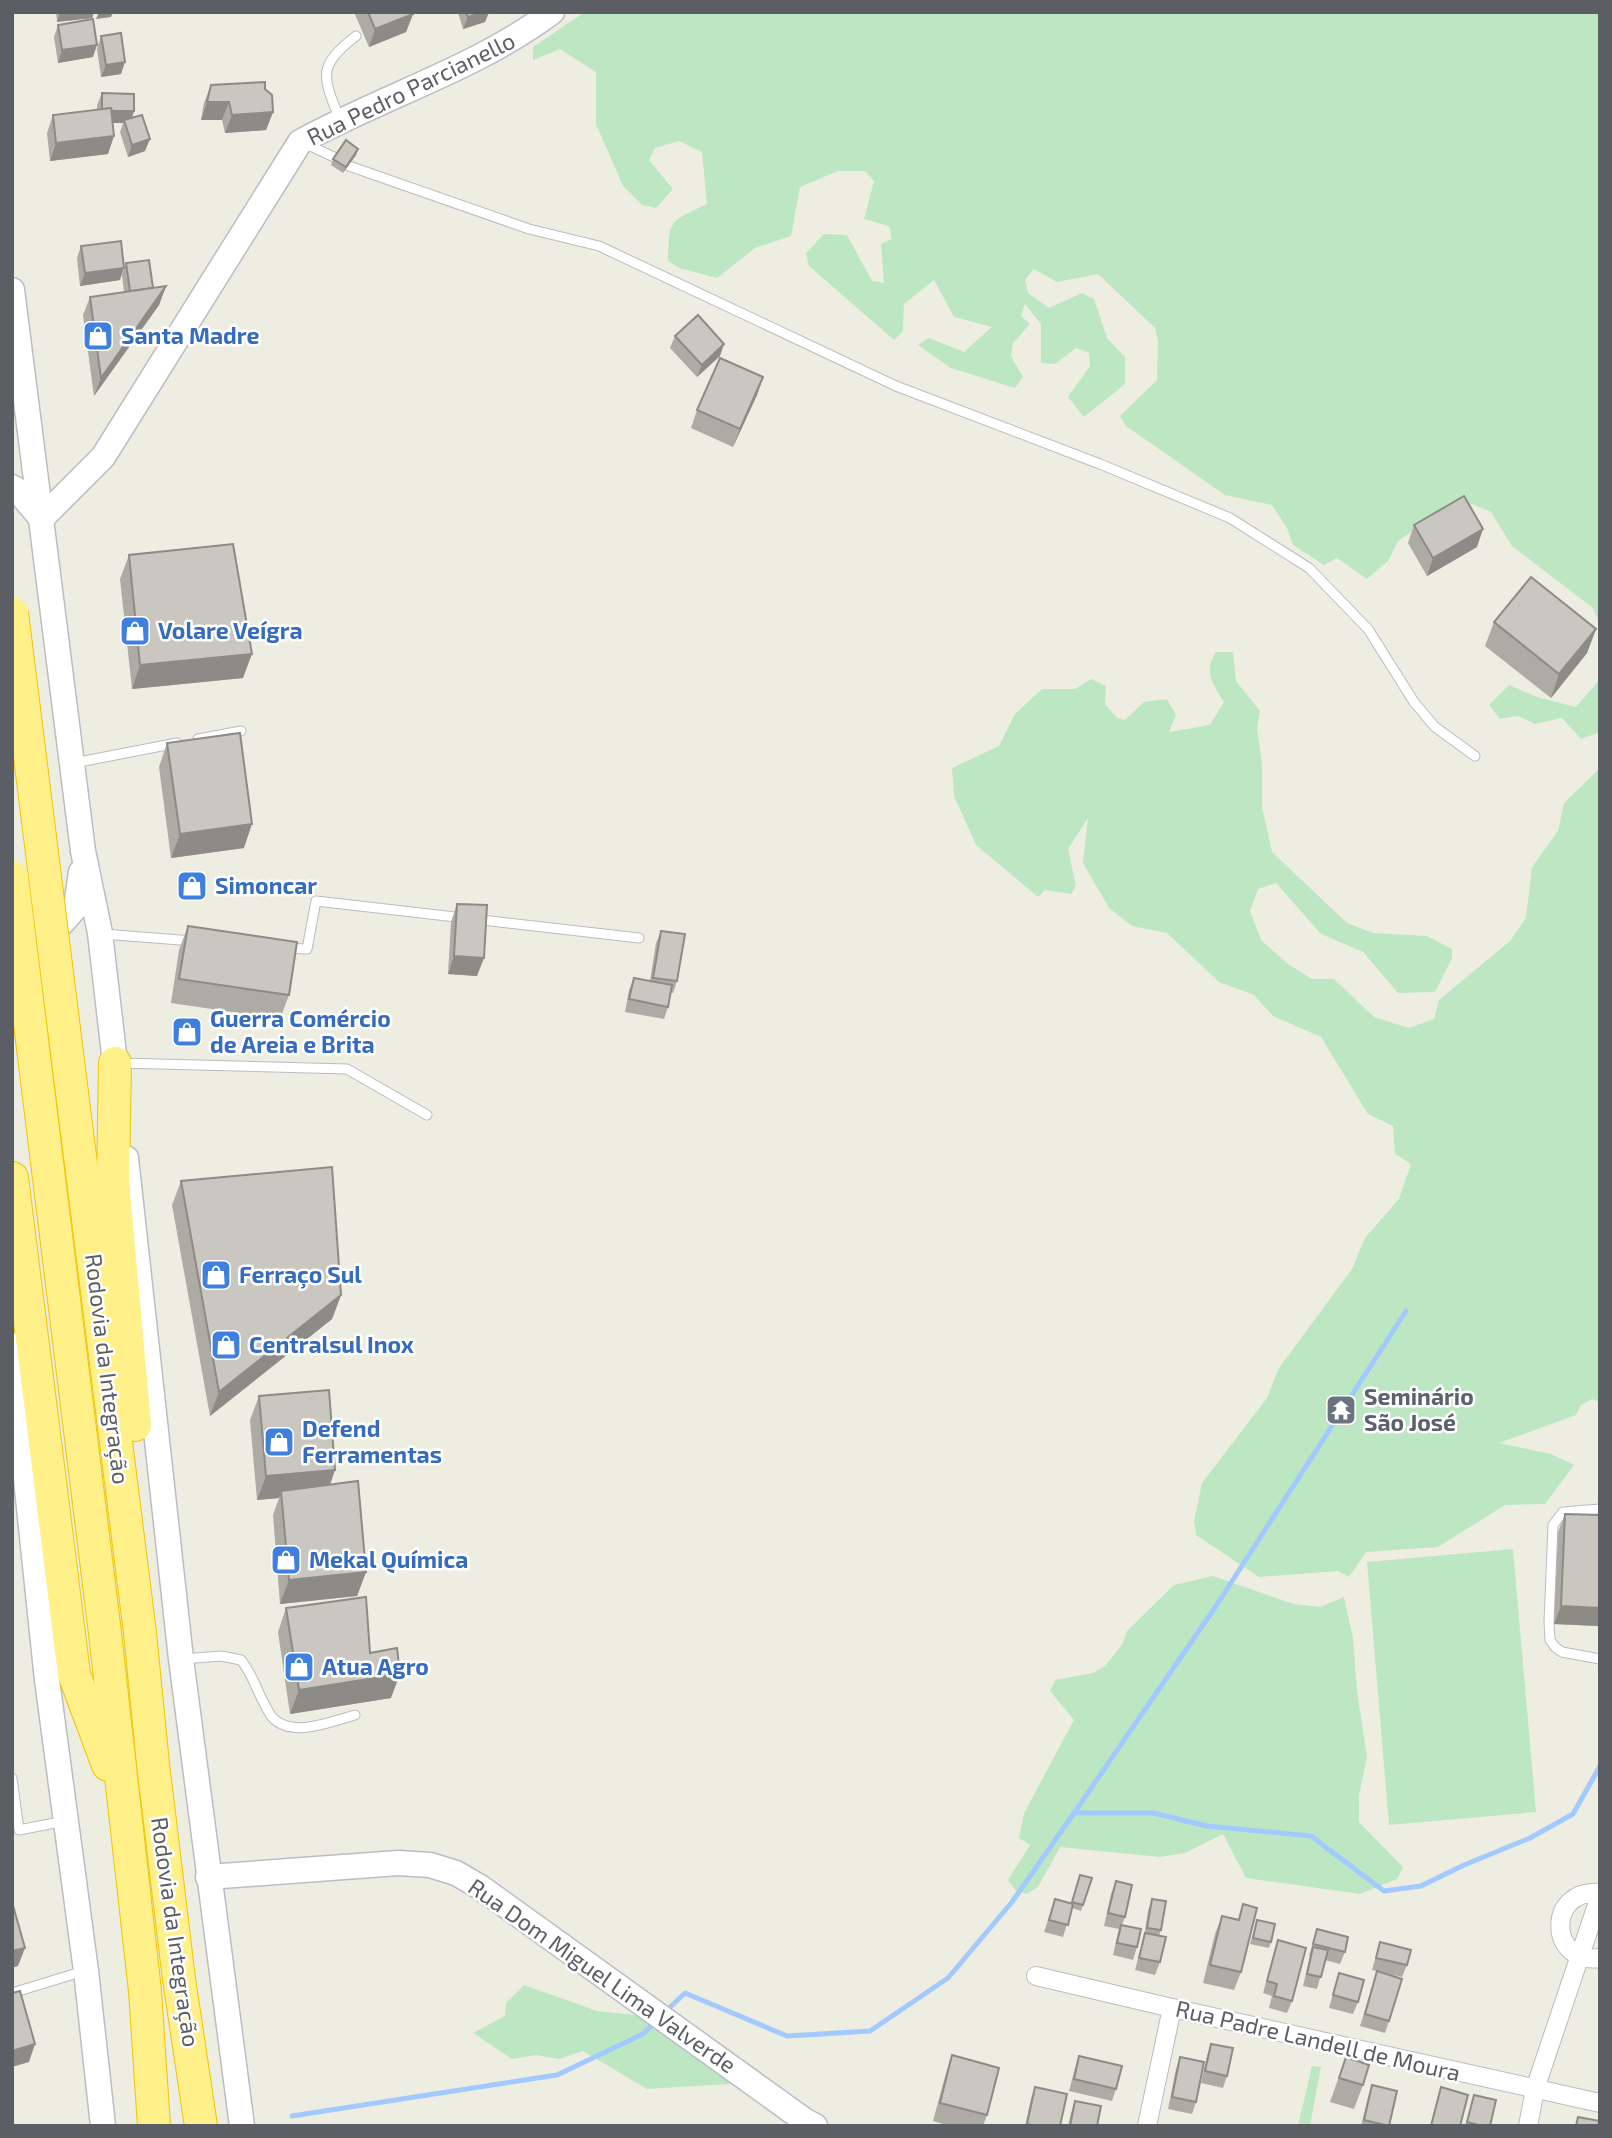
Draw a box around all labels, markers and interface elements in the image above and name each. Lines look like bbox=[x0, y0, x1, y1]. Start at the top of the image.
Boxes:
street label: Rua Pedro Parcianello bbox=[302, 25, 519, 151]
shop icon: Santa Madre bbox=[81, 319, 115, 353]
place label: Santa Madre bbox=[121, 321, 259, 349]
shop icon: Volare Veígra bbox=[118, 614, 152, 648]
place label: Volare Veígra bbox=[158, 616, 303, 644]
shop icon: Simoncar bbox=[175, 869, 209, 903]
place label: Simoncar bbox=[215, 871, 317, 899]
place label: Guerra Comércio de Areia e Brita bbox=[210, 1004, 391, 1058]
shop icon: Guerra Comércio de Areia e Brita bbox=[170, 1015, 204, 1049]
street label: Rodovia da Integração bbox=[79, 1252, 136, 1486]
shop icon: Ferraço Sul bbox=[199, 1258, 233, 1292]
place label: Ferraço Sul bbox=[239, 1260, 362, 1289]
shop icon: Centralsul Inox bbox=[209, 1328, 243, 1362]
place label: Centralsul Inox bbox=[249, 1330, 414, 1358]
place label: Seminário São José bbox=[1364, 1382, 1474, 1436]
temple icon: Seminário São José bbox=[1324, 1393, 1358, 1427]
place label: Defend Ferramentas bbox=[302, 1414, 442, 1468]
shop icon: Defend Ferramentas bbox=[262, 1425, 296, 1459]
shop icon: Mekal Química bbox=[269, 1543, 303, 1577]
place label: Mekal Química bbox=[309, 1545, 468, 1574]
shop icon: Atua Agro bbox=[282, 1650, 316, 1684]
place label: Atua Agro bbox=[322, 1652, 429, 1680]
street label: Rodovia da Integração bbox=[145, 1815, 206, 2049]
street label: Rua Dom Miguel Lima Valverde bbox=[463, 1872, 742, 2079]
street label: Rua Padre Landell de Moura bbox=[1173, 1994, 1463, 2086]

